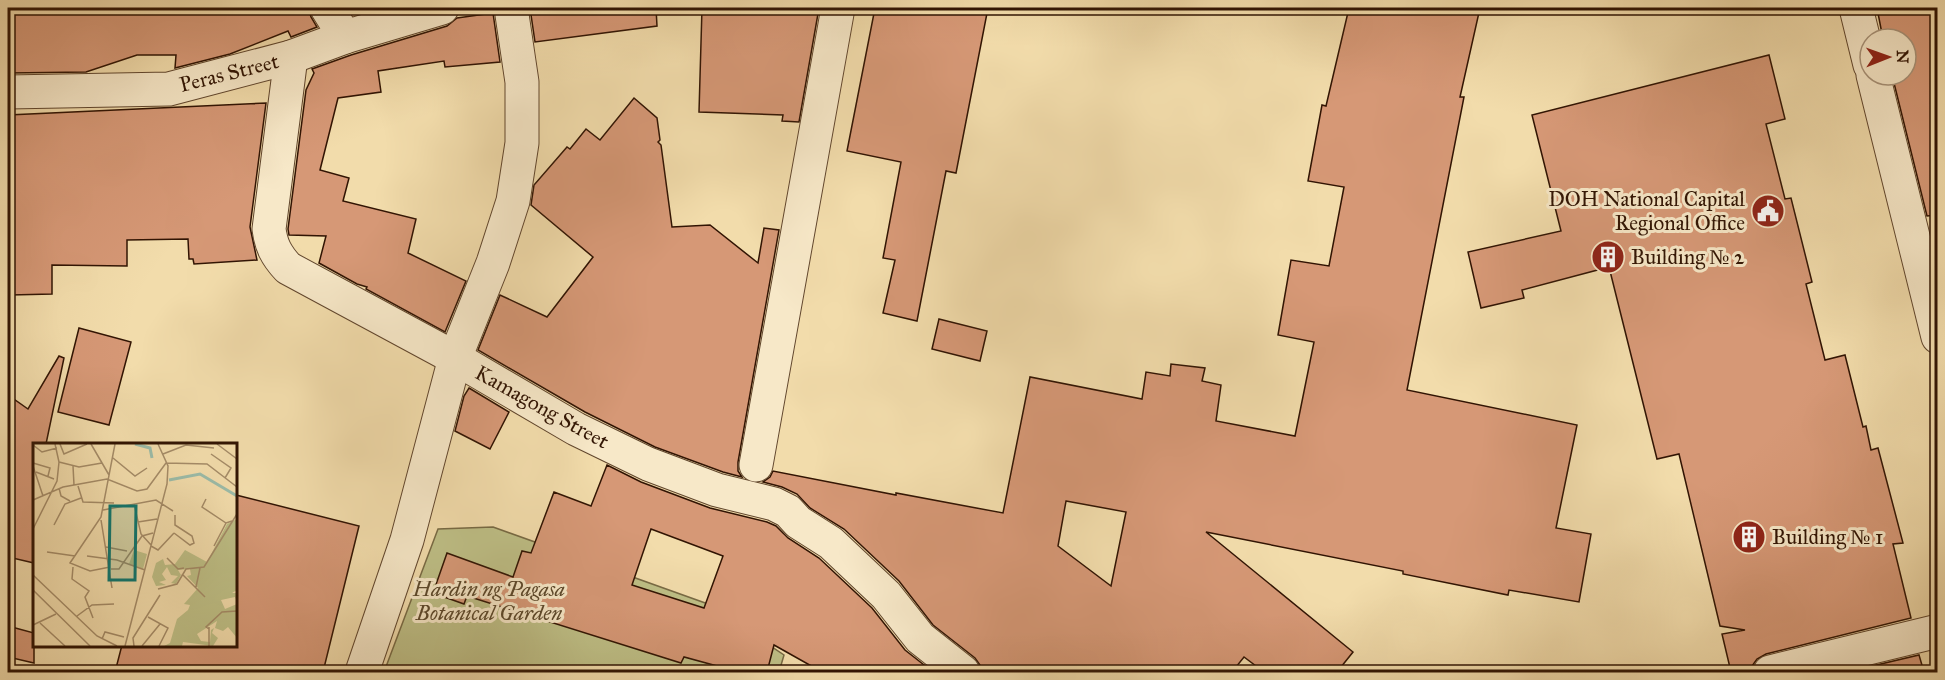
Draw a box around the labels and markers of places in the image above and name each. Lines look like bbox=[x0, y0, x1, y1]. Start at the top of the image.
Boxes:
place label: DOH National Capital Regional Office bbox=[1548, 186, 1745, 236]
public building icon: DOH National Capital Regional Office bbox=[1750, 193, 1786, 229]
building icon: Building № 2 bbox=[1590, 239, 1626, 275]
place label: Building № 2 bbox=[1631, 244, 1745, 270]
building icon: Building № 1 bbox=[1731, 519, 1767, 555]
place label: Building № 1 bbox=[1772, 524, 1883, 550]

